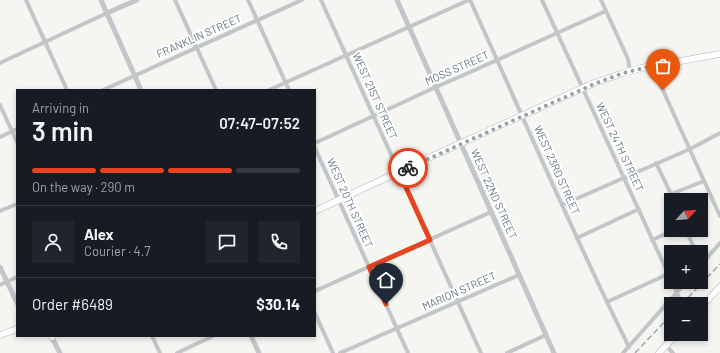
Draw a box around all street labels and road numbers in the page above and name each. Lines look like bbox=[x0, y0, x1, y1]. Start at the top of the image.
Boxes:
street label: FRANKLIN STREET bbox=[154, 11, 243, 60]
street label: MOSS STREET bbox=[423, 48, 491, 87]
street label: WEST 21ST STREET bbox=[350, 50, 400, 141]
street label: WEST 24TH STREET bbox=[594, 100, 647, 194]
street label: WEST 23RD STREET bbox=[532, 123, 583, 217]
street label: WEST 22ND STREET bbox=[469, 147, 520, 241]
street label: WEST 20TH STREET bbox=[325, 156, 376, 250]
street label: MARION STREET bbox=[420, 268, 498, 313]

